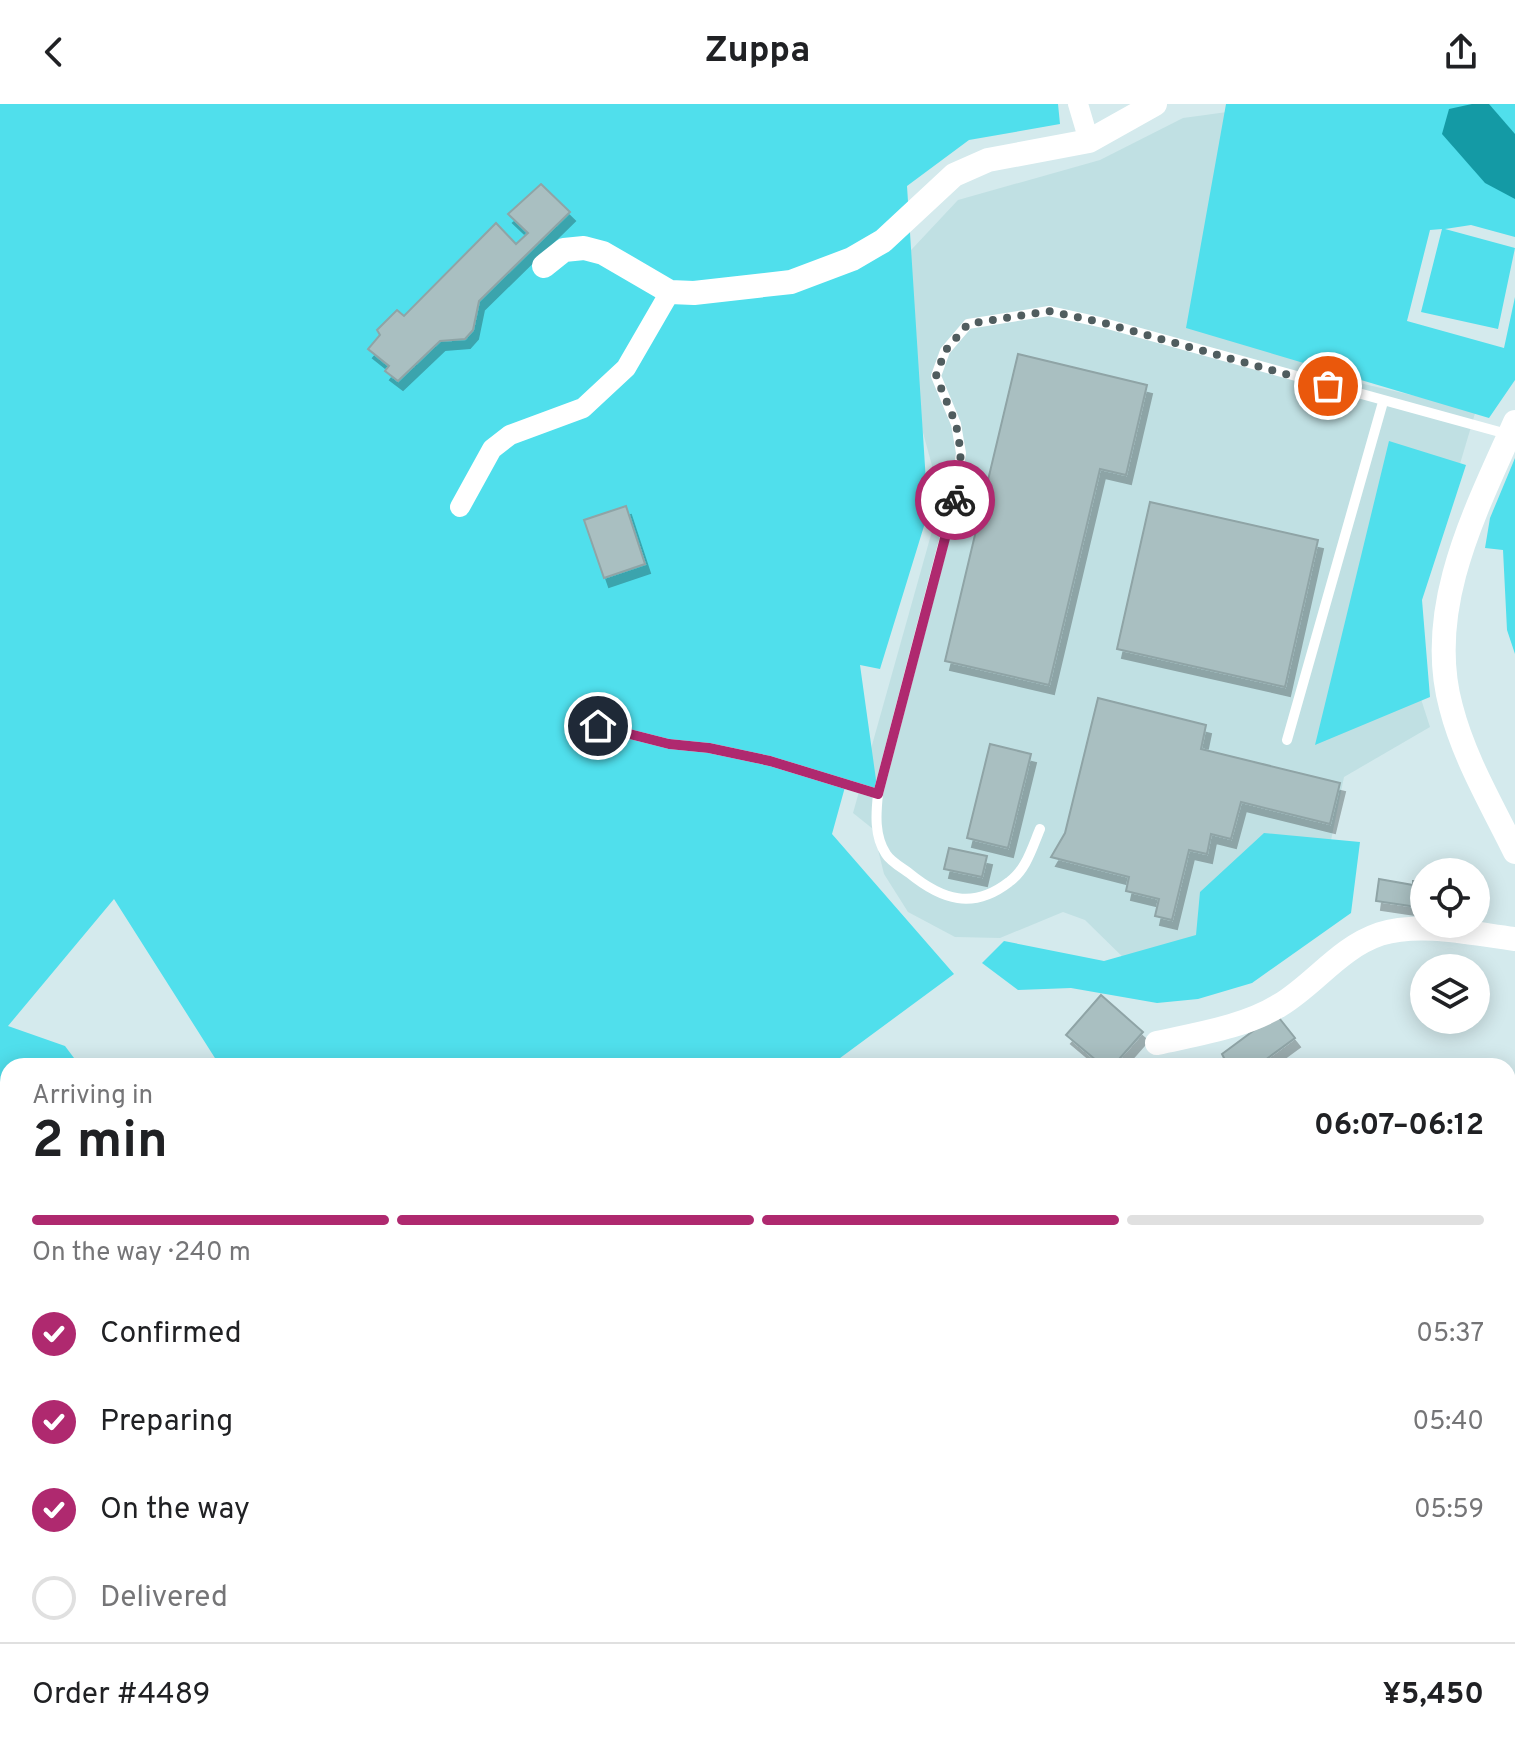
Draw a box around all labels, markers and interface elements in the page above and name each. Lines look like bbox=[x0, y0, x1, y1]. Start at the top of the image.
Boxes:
text: Zuppa bbox=[705, 29, 810, 75]
icon: back bbox=[32, 30, 76, 74]
icon: share bbox=[1439, 30, 1483, 74]
pin bbox=[1294, 352, 1362, 420]
icon: bag bbox=[1306, 364, 1350, 408]
courier bbox=[915, 460, 995, 540]
icon: bike bbox=[933, 478, 977, 522]
pin bbox=[564, 692, 632, 760]
icon: home bbox=[576, 704, 620, 748]
map controls bbox=[1410, 858, 1490, 1034]
button: locate bbox=[1410, 858, 1490, 938]
button: layers bbox=[1410, 954, 1490, 1034]
text: Arriving in bbox=[32, 1080, 153, 1113]
text: 06:07–06:12 bbox=[1314, 1108, 1484, 1145]
text: 2 min bbox=[32, 1110, 168, 1176]
text: On the way · 240 m bbox=[32, 1237, 251, 1270]
icon: check bbox=[32, 1312, 76, 1356]
text: Confirmed bbox=[100, 1316, 242, 1353]
text: 05:37 bbox=[1416, 1318, 1484, 1351]
icon: check bbox=[32, 1400, 76, 1444]
text: Preparing bbox=[100, 1404, 233, 1441]
text: 05:40 bbox=[1412, 1406, 1484, 1439]
icon: check bbox=[32, 1488, 76, 1532]
text: On the way bbox=[100, 1492, 250, 1529]
text: 05:59 bbox=[1414, 1494, 1484, 1527]
text: Delivered bbox=[100, 1580, 228, 1617]
text: Order #4489 bbox=[32, 1677, 210, 1714]
text: ¥5,450 bbox=[1383, 1677, 1484, 1714]

